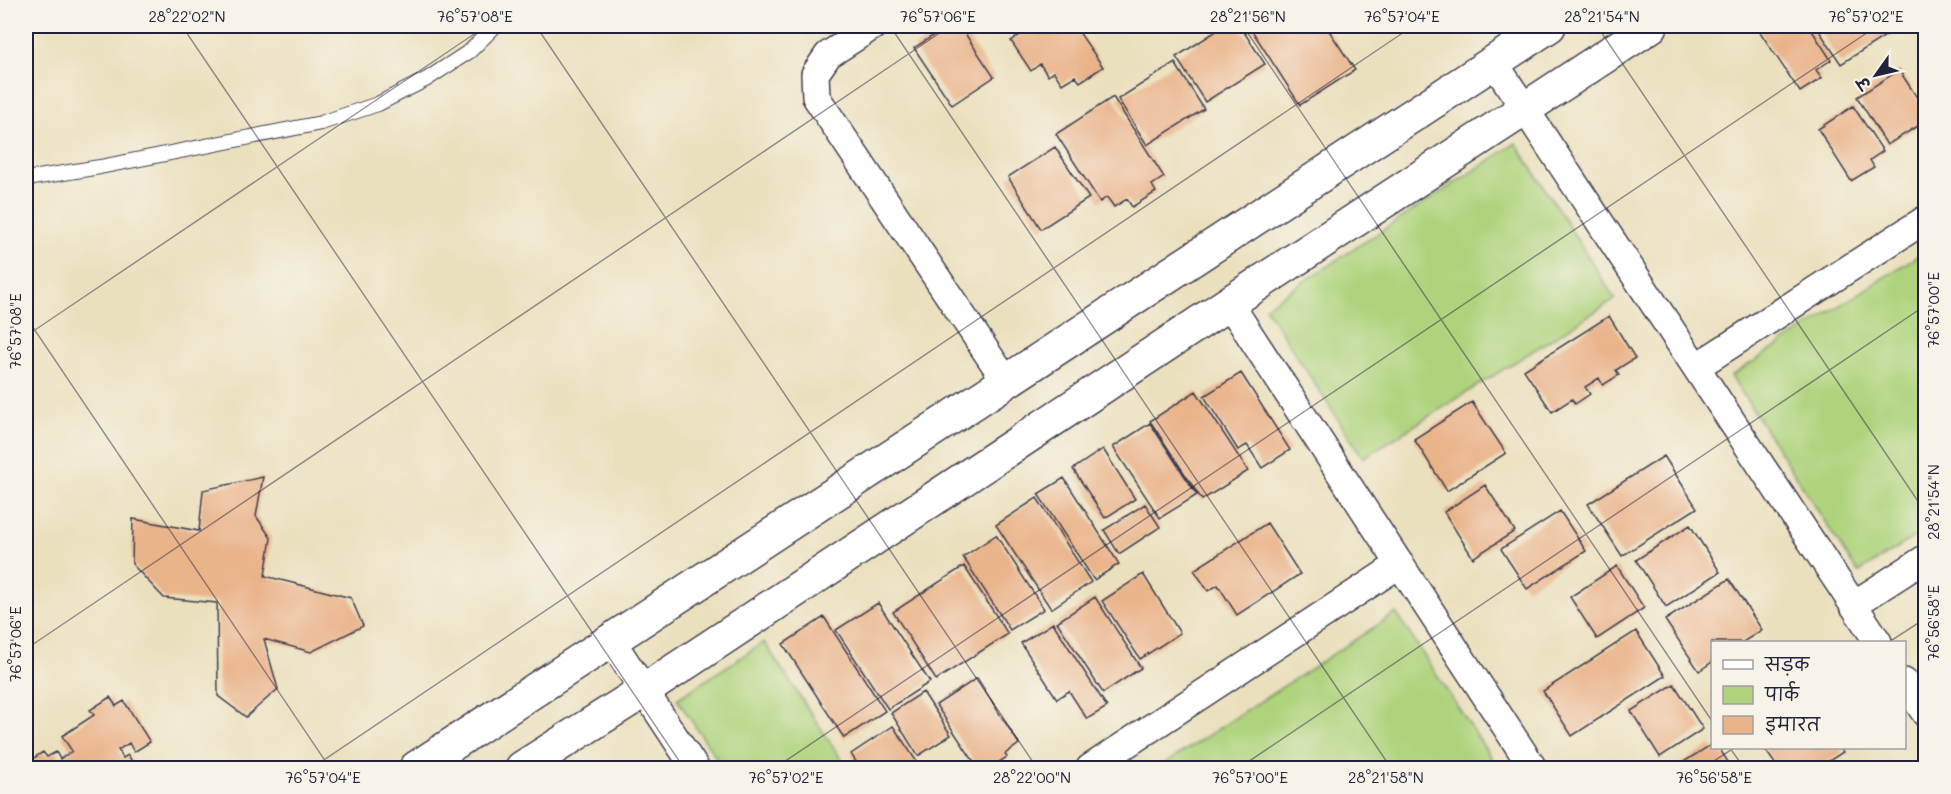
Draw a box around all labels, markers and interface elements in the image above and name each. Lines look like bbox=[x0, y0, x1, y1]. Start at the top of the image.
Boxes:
text: 28°22'02"N bbox=[148, 6, 226, 26]
text: 76°57'08"E bbox=[437, 6, 513, 26]
text: 76°57'06"E bbox=[900, 6, 976, 26]
text: 28°21'56"N bbox=[1210, 6, 1286, 26]
text: 76°57'04"E bbox=[1364, 6, 1440, 26]
text: 28°21'54"N bbox=[1564, 6, 1640, 26]
text: 76°57'02"E bbox=[1828, 6, 1904, 26]
north arrow bbox=[1846, 45, 1906, 105]
text: उ bbox=[1851, 72, 1876, 96]
text: 76°57'00"E bbox=[1923, 272, 1943, 348]
text: 76°57'08"E bbox=[5, 293, 25, 369]
text: 28°21'54"N bbox=[1923, 464, 1943, 540]
text: 76°56'58"E bbox=[1923, 585, 1943, 661]
text: 76°57'06"E bbox=[5, 606, 25, 682]
legend bbox=[1711, 641, 1906, 749]
text: सड़क bbox=[1764, 652, 1810, 676]
text: पार्क bbox=[1764, 681, 1800, 706]
text: इमारत bbox=[1765, 712, 1821, 736]
text: 76°57'04"E bbox=[285, 767, 361, 787]
text: 76°57'02"E bbox=[748, 767, 824, 787]
text: 28°22'00"N bbox=[993, 767, 1071, 787]
text: 76°57'00"E bbox=[1212, 767, 1288, 787]
text: 28°21'58"N bbox=[1348, 767, 1424, 787]
text: 76°56'58"E bbox=[1676, 767, 1752, 787]

